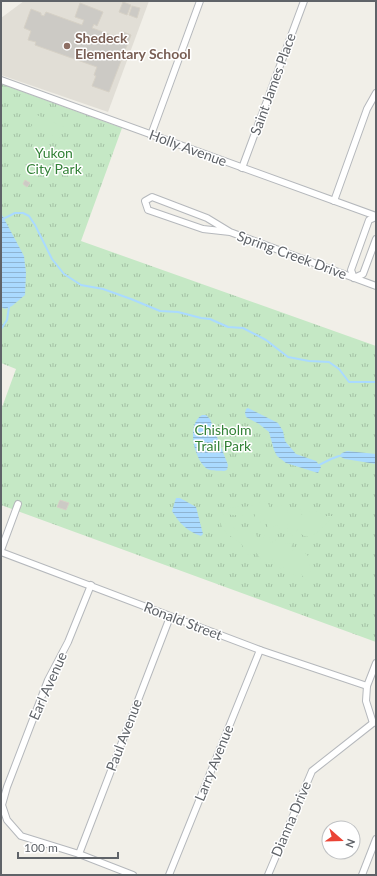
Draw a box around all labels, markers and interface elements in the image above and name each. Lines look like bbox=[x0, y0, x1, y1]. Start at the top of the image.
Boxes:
place label: Shedeck Elementary School bbox=[75, 29, 191, 62]
street label: Saint James Place bbox=[246, 30, 299, 137]
marker: Shedeck Elementary School bbox=[62, 41, 72, 51]
street label: Holly Avenue bbox=[147, 126, 229, 169]
park label: Yukon City Park bbox=[26, 144, 83, 177]
street label: Spring Creek Drive bbox=[235, 227, 349, 282]
park label: Chisholm Trail Park bbox=[194, 421, 252, 454]
street label: Ronald Street bbox=[142, 598, 225, 643]
street label: Earl Avenue bbox=[25, 649, 70, 723]
street label: Paul Avenue bbox=[102, 696, 145, 773]
street label: Larry Avenue bbox=[191, 722, 237, 803]
street label: Dianna Drive bbox=[267, 778, 314, 859]
north arrow bbox=[321, 820, 361, 860]
scale bar bbox=[18, 834, 118, 860]
text: N bbox=[343, 837, 358, 850]
text: 100 m bbox=[24, 840, 58, 855]

